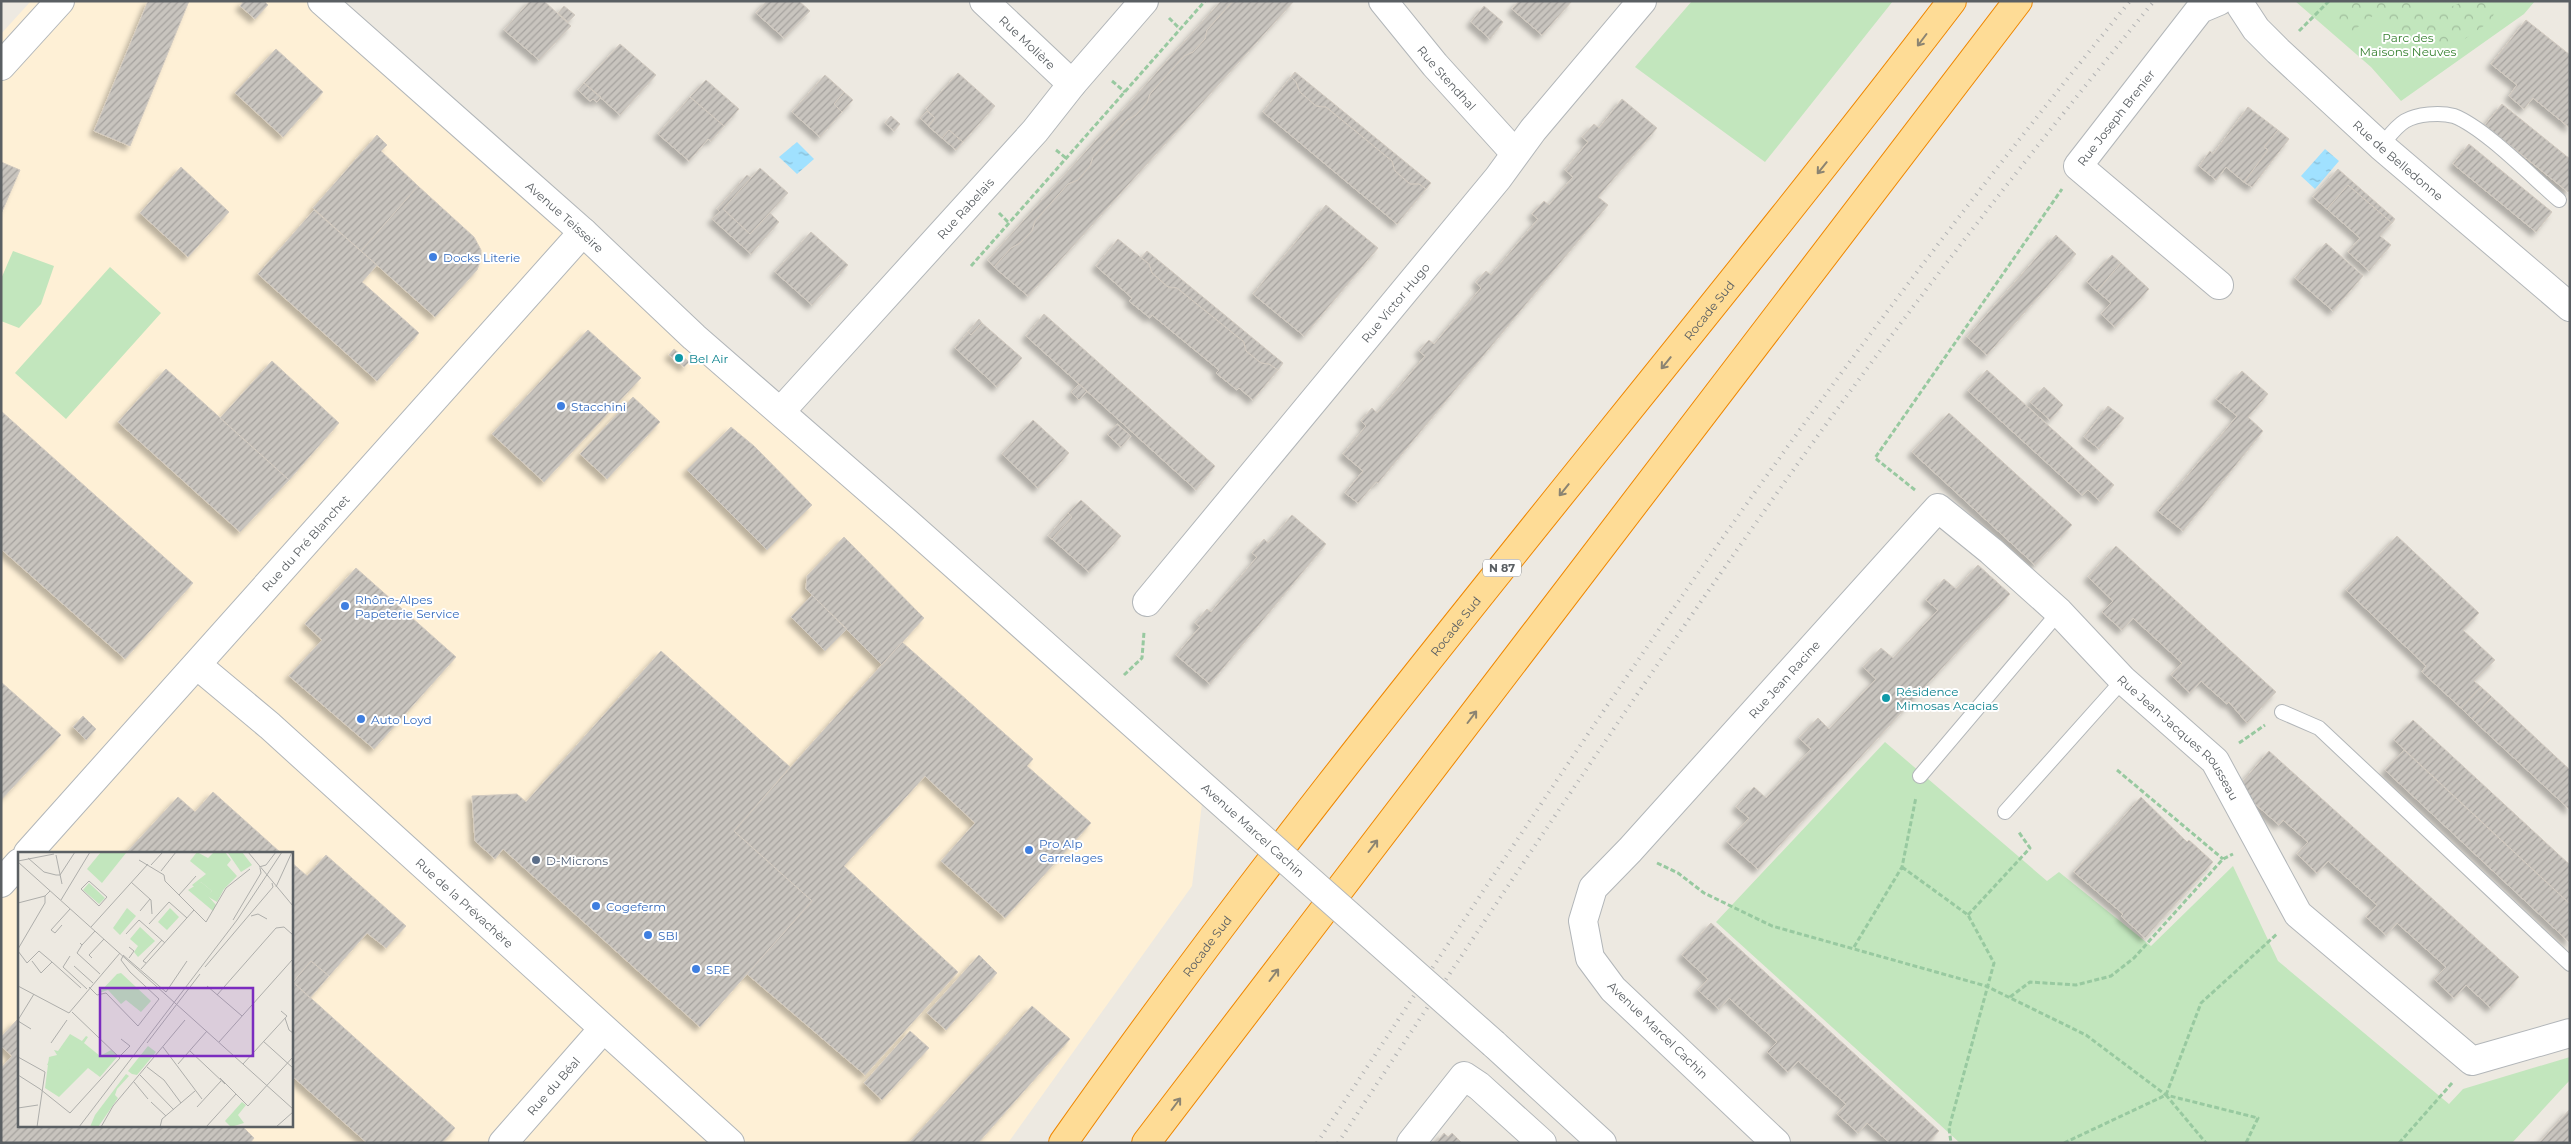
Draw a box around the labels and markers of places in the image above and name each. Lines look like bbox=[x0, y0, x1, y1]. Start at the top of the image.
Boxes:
place label: Docks Literie bbox=[443, 250, 520, 265]
marker: Docks Literie bbox=[427, 251, 439, 263]
place label: Bel Air bbox=[689, 351, 729, 366]
marker: Bel Air bbox=[673, 352, 685, 364]
place label: Stacchini bbox=[571, 399, 626, 414]
marker: Stacchini bbox=[555, 400, 567, 412]
place label: Rhône-Alpes Papeterie Service bbox=[355, 592, 459, 621]
marker: Rhône-Alpes Papeterie Service bbox=[339, 600, 351, 612]
place label: Résidence Mimosas Acacias bbox=[1896, 684, 1998, 713]
marker: Résidence Mimosas Acacias bbox=[1880, 692, 1892, 704]
place label: Auto Loyd bbox=[371, 712, 432, 727]
marker: Auto Loyd bbox=[355, 713, 367, 725]
place label: Pro Alp Carrelages bbox=[1039, 836, 1103, 865]
marker: Pro Alp Carrelages bbox=[1023, 844, 1035, 856]
place label: D-Microns bbox=[546, 853, 608, 868]
marker: D-Microns bbox=[530, 854, 542, 866]
place label: Cogeferm bbox=[606, 899, 666, 914]
marker: Cogeferm bbox=[590, 900, 602, 912]
place label: SBI bbox=[658, 928, 678, 943]
marker: SBI bbox=[642, 929, 654, 941]
place label: SRE bbox=[706, 962, 730, 977]
marker: SRE bbox=[690, 963, 702, 975]

